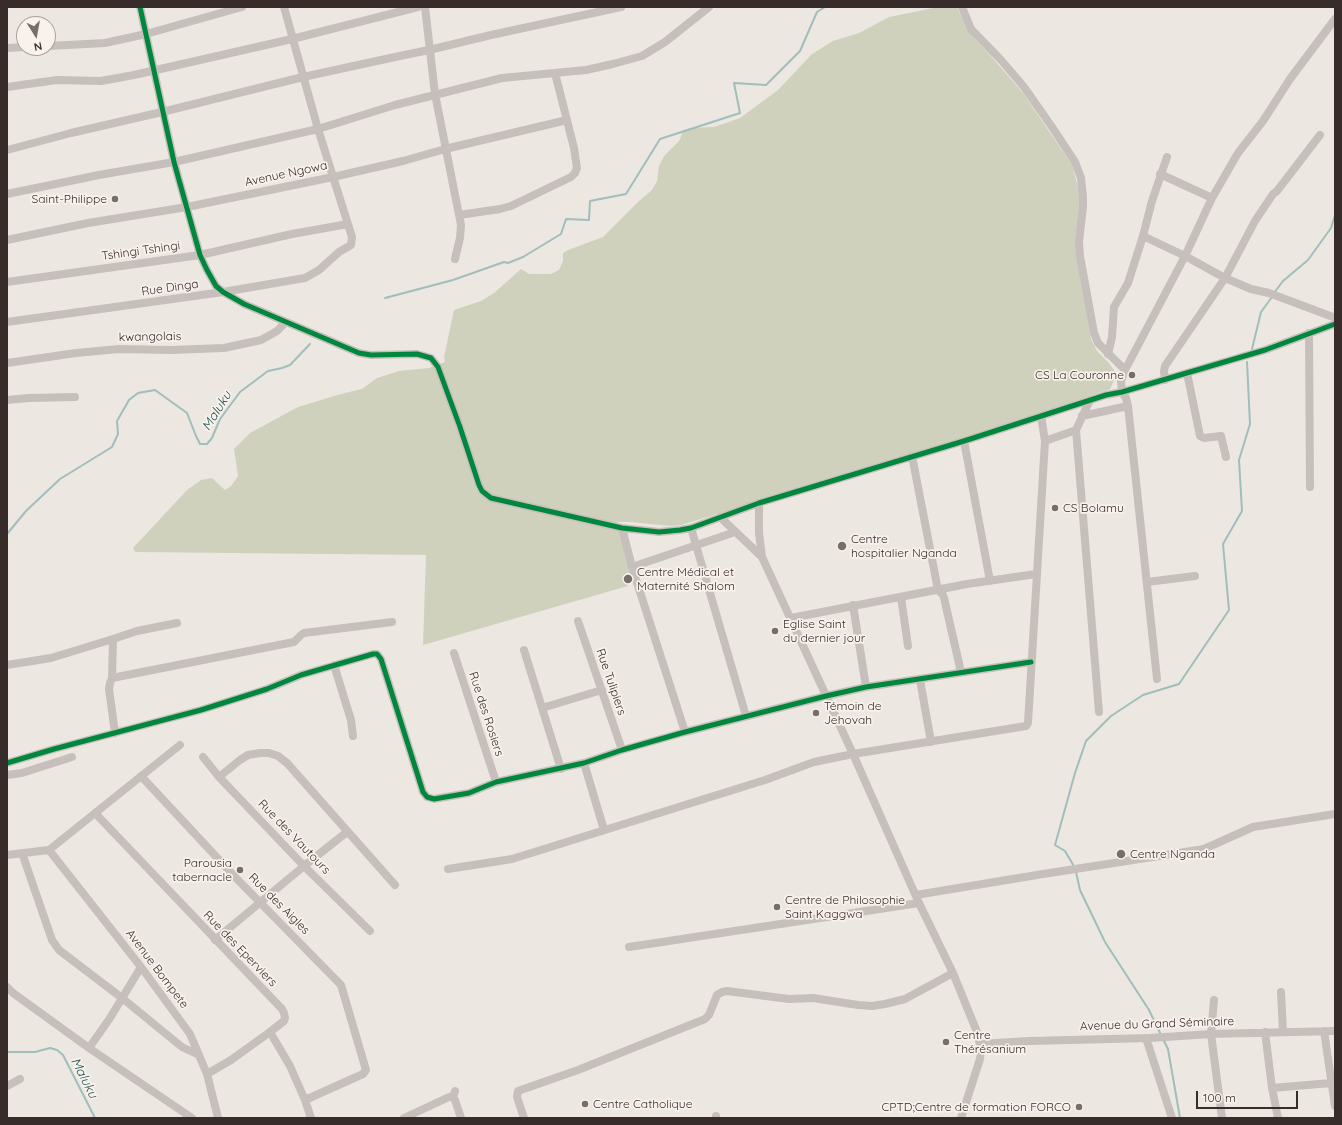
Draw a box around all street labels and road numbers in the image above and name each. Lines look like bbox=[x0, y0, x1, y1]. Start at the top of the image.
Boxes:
street label: Avenue Ngowa bbox=[243, 158, 329, 190]
street label: Tshingi Tshingi bbox=[101, 238, 181, 264]
street label: Rue Dinga bbox=[140, 277, 200, 299]
street label: kwangolais bbox=[119, 329, 181, 345]
street label: Rue Tulipiers bbox=[593, 647, 629, 717]
street label: Rue des Rosiers bbox=[466, 670, 506, 758]
street label: Rue des Vautours bbox=[255, 797, 333, 877]
street label: Rue des Aigles bbox=[245, 870, 313, 938]
street label: Rue des Eperviers bbox=[200, 908, 280, 990]
street label: Avenue Bompete bbox=[123, 927, 191, 1011]
street label: Avenue du Grand Séminaire bbox=[1080, 1014, 1234, 1034]

